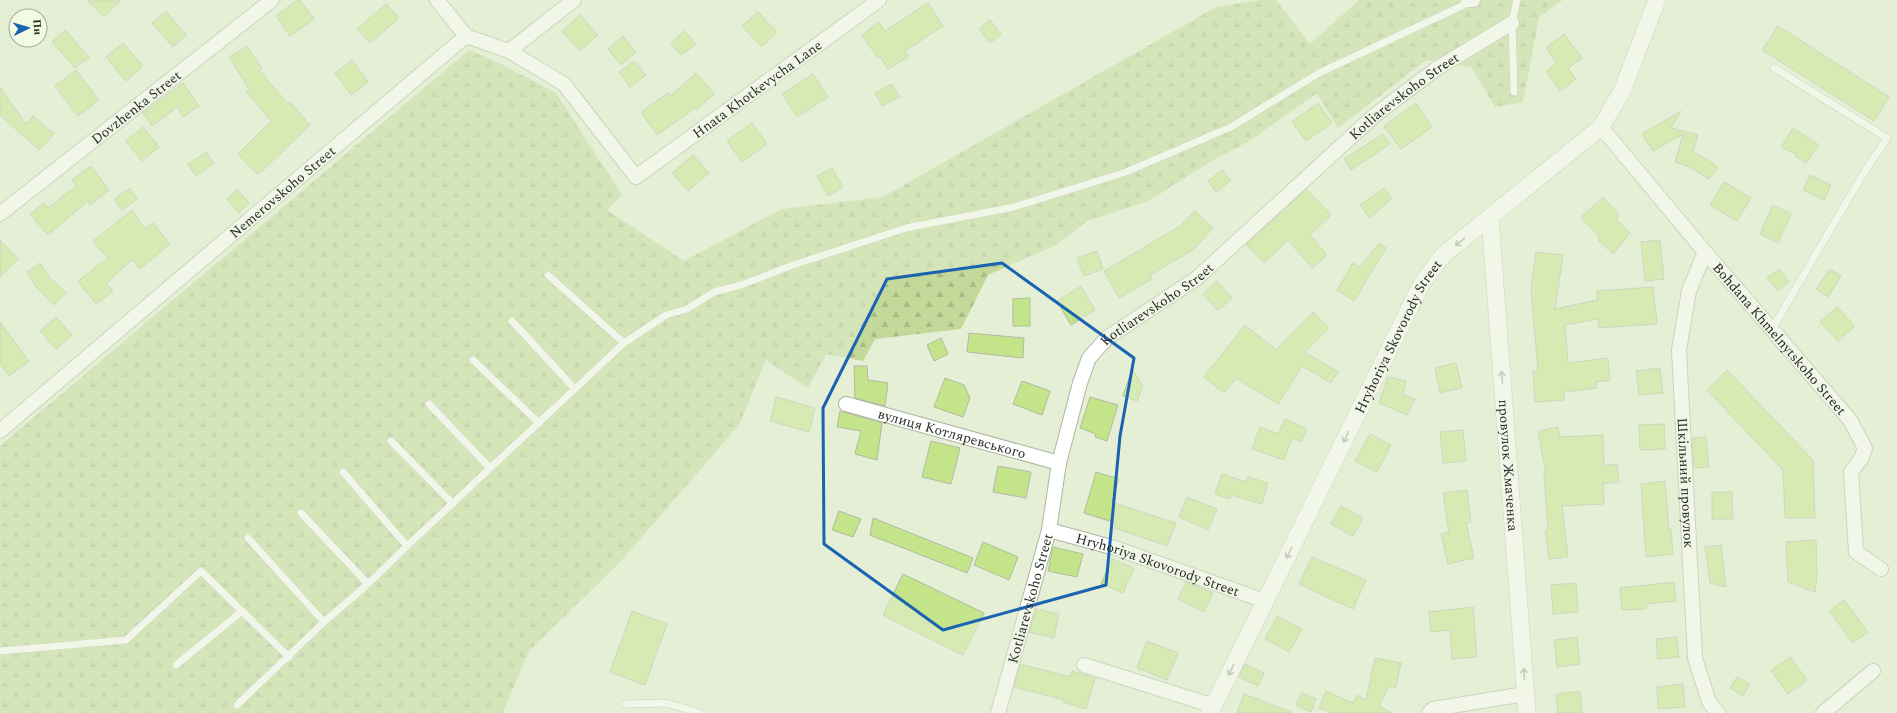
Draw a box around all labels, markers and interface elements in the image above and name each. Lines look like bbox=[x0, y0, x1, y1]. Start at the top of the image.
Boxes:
north arrow bbox=[8, 8, 48, 48]
text: Пн bbox=[28, 19, 47, 36]
street label: Hnata Khotkevycha Lane bbox=[688, 35, 827, 144]
street label: Kotliarevskoho Street bbox=[1344, 47, 1463, 145]
street label: Dovzhenka Street bbox=[87, 65, 186, 150]
street label: Nemerovskoho Street bbox=[225, 141, 340, 243]
one-way arrow bbox=[1454, 237, 1465, 246]
street label: Hryhoriya Skovorody Street bbox=[1349, 255, 1447, 417]
street label: Kotliarevskoho Street bbox=[1095, 258, 1218, 350]
street label: Bohdana Khmelnytskoho Street bbox=[1707, 258, 1851, 420]
one-way arrow bbox=[1498, 371, 1505, 384]
street label: провулок Жмаченка bbox=[1493, 399, 1523, 532]
street label: вулиця Котляревського bbox=[875, 403, 1028, 464]
street label: Шкільний провулок bbox=[1672, 417, 1699, 549]
one-way arrow bbox=[1342, 431, 1349, 443]
street label: Hryhoriya Skovorody Street bbox=[1073, 528, 1242, 602]
street label: Kotliarevskoho Street bbox=[1002, 531, 1059, 666]
one-way arrow bbox=[1285, 547, 1292, 559]
one-way arrow bbox=[1227, 664, 1234, 676]
one-way arrow bbox=[1520, 668, 1527, 681]

